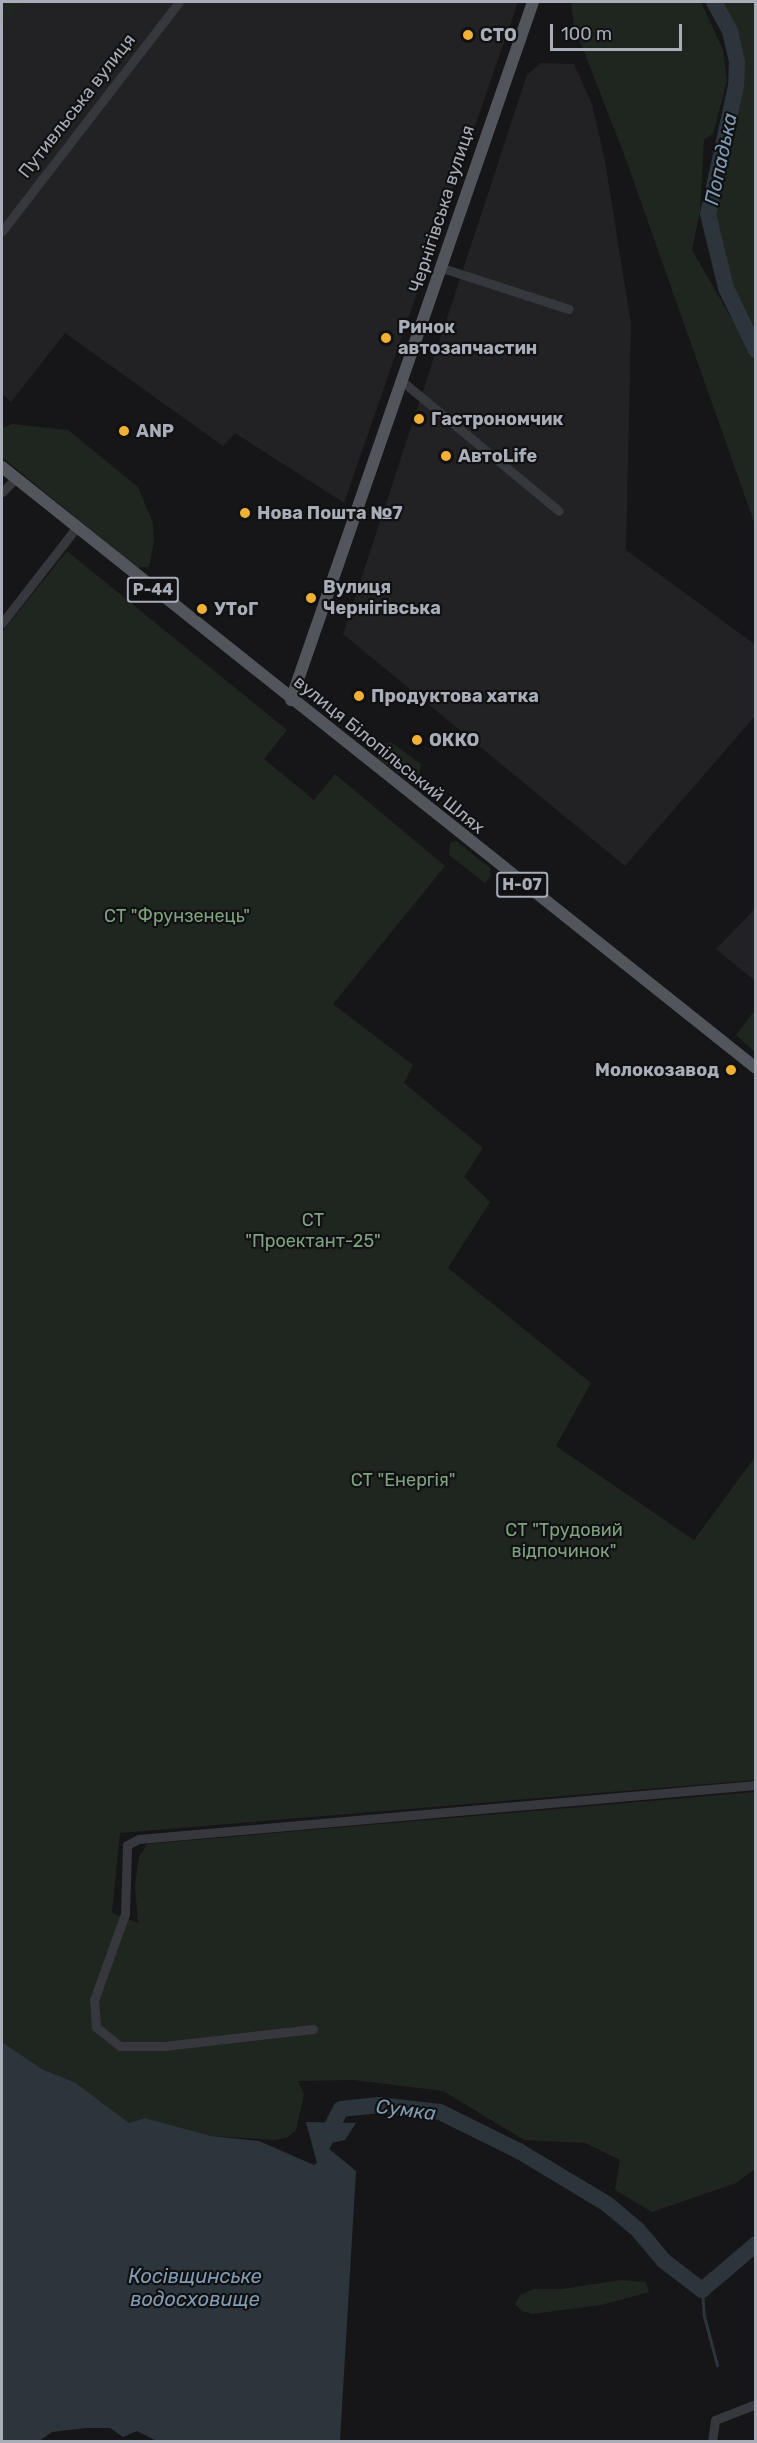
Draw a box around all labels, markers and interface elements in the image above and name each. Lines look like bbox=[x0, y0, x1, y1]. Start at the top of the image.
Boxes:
scale bar bbox=[553, 12, 685, 50]
text: 100 m bbox=[561, 23, 612, 45]
place label: СТО bbox=[480, 24, 517, 46]
marker: СТО bbox=[461, 28, 475, 42]
street label: Путивльська вулиця bbox=[14, 30, 140, 182]
water label: Попадька bbox=[700, 111, 742, 207]
street label: Чернігівська вулиця bbox=[405, 123, 479, 295]
place label: Ринок автозапчастин bbox=[398, 317, 537, 360]
marker: Ринок автозапчастин bbox=[379, 331, 393, 345]
place label: Гастрономчик bbox=[431, 408, 563, 430]
marker: Гастрономчик bbox=[412, 412, 426, 426]
place label: ANP bbox=[136, 420, 174, 442]
marker: ANP bbox=[117, 424, 131, 438]
place label: АвтоLife bbox=[458, 445, 537, 467]
marker: АвтоLife bbox=[439, 449, 453, 463]
place label: Нова Пошта №7 bbox=[257, 502, 403, 524]
marker: Нова Пошта №7 bbox=[238, 506, 252, 520]
road number: Р-44 bbox=[126, 577, 180, 603]
place label: Вулиця Чернігівська bbox=[323, 577, 441, 620]
marker: Вулиця Чернігівська bbox=[304, 591, 318, 605]
place label: УТоГ bbox=[214, 598, 258, 620]
marker: УТоГ bbox=[195, 602, 209, 616]
street label: вулиця Білопільський Шлях bbox=[289, 671, 489, 839]
place label: Продуктова хатка bbox=[371, 685, 539, 707]
marker: Продуктова хатка bbox=[352, 689, 366, 703]
place label: ОККО bbox=[429, 729, 479, 751]
marker: ОККО bbox=[410, 733, 424, 747]
road number: Н-07 bbox=[495, 872, 549, 898]
park label: СТ "Фрунзенець" bbox=[104, 905, 250, 927]
place label: Молокозавод bbox=[595, 1059, 719, 1081]
marker: Молокозавод bbox=[724, 1063, 738, 1077]
park label: СТ "Проектант-25" bbox=[245, 1210, 381, 1252]
park label: СТ "Енергія" bbox=[351, 1469, 455, 1491]
park label: СТ "Трудовий відпочинок" bbox=[505, 1520, 623, 1562]
water label: Сумка bbox=[375, 2094, 437, 2126]
water label: Косівщинське водосховище bbox=[128, 2265, 262, 2312]

